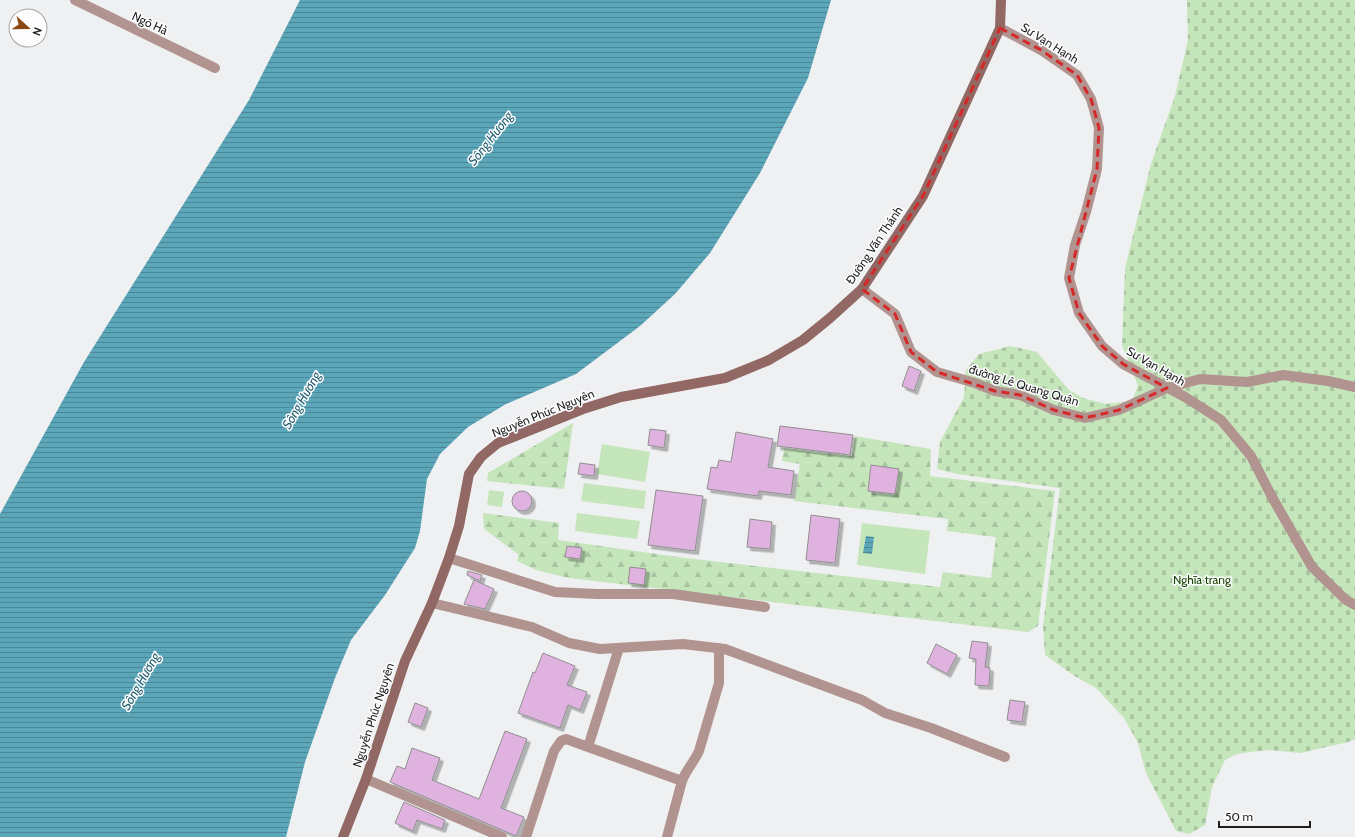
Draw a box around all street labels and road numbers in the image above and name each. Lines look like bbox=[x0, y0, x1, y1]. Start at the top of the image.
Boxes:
street label: Ngô Hà bbox=[130, 8, 170, 38]
street label: Sư Vạn Hạnh bbox=[1018, 19, 1082, 67]
street label: Đường Văn Thánh bbox=[842, 203, 906, 287]
street label: Sư Vạn Hạnh bbox=[1124, 343, 1188, 389]
street label: đường Lê Quang Quận bbox=[967, 361, 1081, 409]
street label: Nguyễn Phúc Nguyên bbox=[490, 386, 597, 440]
street label: Nguyễn Phúc Nguyên bbox=[349, 661, 397, 769]

